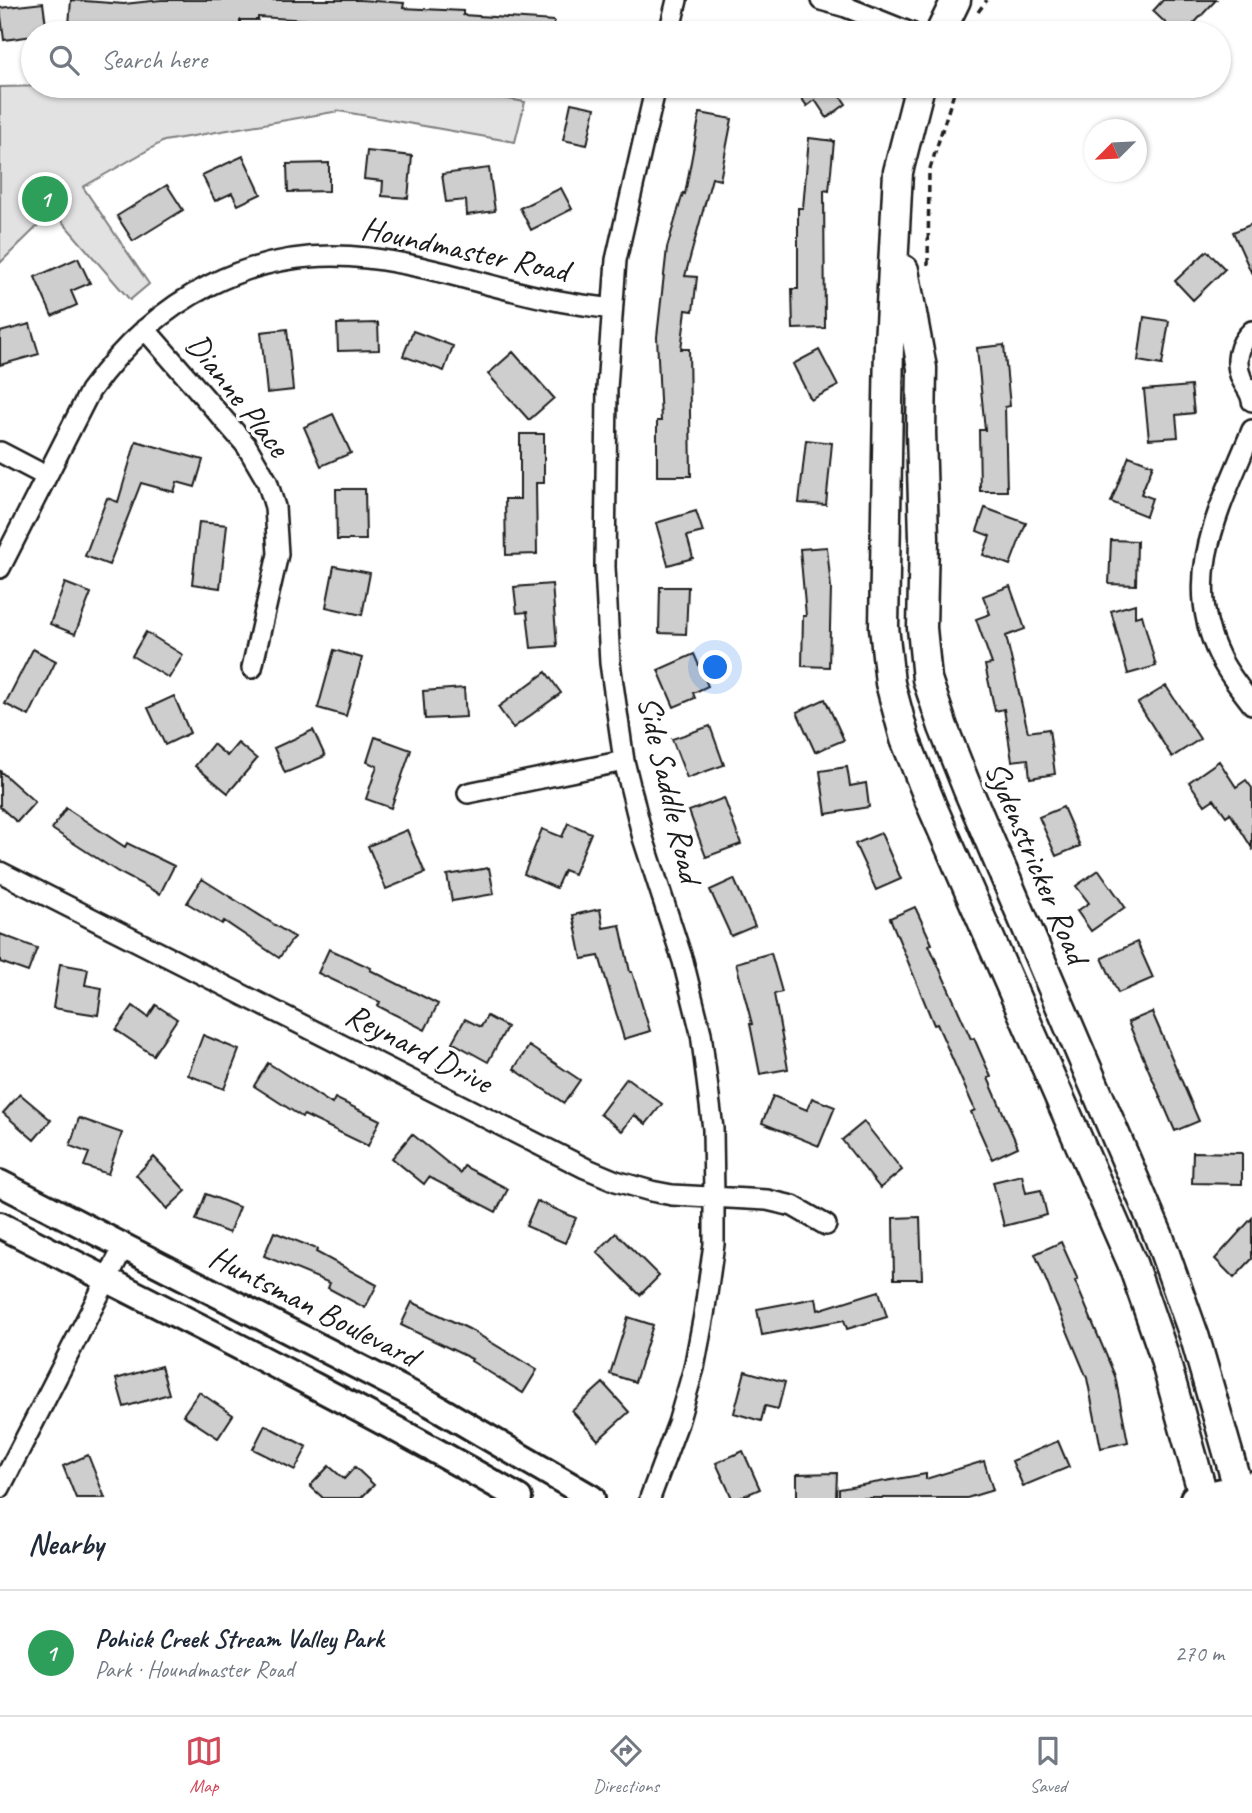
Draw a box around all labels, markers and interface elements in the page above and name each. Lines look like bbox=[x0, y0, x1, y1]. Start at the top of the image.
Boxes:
search box bbox=[21, 21, 1231, 98]
icon: search bbox=[45, 41, 83, 79]
text: Search here bbox=[101, 43, 207, 76]
north arrow bbox=[1084, 119, 1147, 182]
pin: 1 bbox=[22, 173, 68, 225]
street label: Houndmaster Road bbox=[358, 207, 577, 292]
street label: Dianne Place bbox=[177, 325, 301, 467]
your location bbox=[698, 650, 732, 684]
street label: Side Saddle Road bbox=[628, 692, 713, 891]
street label: Sydenstricker Road bbox=[976, 755, 1100, 974]
street label: Reynard Drive bbox=[339, 993, 501, 1104]
street label: Huntsman Boulevard bbox=[202, 1235, 430, 1379]
text: Nearby bbox=[28, 1525, 104, 1563]
text: Pohick Creek Stream Valley Park bbox=[95, 1622, 384, 1655]
text: 1 bbox=[46, 1639, 56, 1668]
text: 270 m bbox=[1175, 1639, 1224, 1668]
text: Park · Houndmaster Road bbox=[95, 1655, 294, 1684]
tab: Map bbox=[185, 1732, 223, 1798]
tab: Directions bbox=[593, 1732, 659, 1798]
tab: Saved bbox=[1029, 1732, 1067, 1798]

